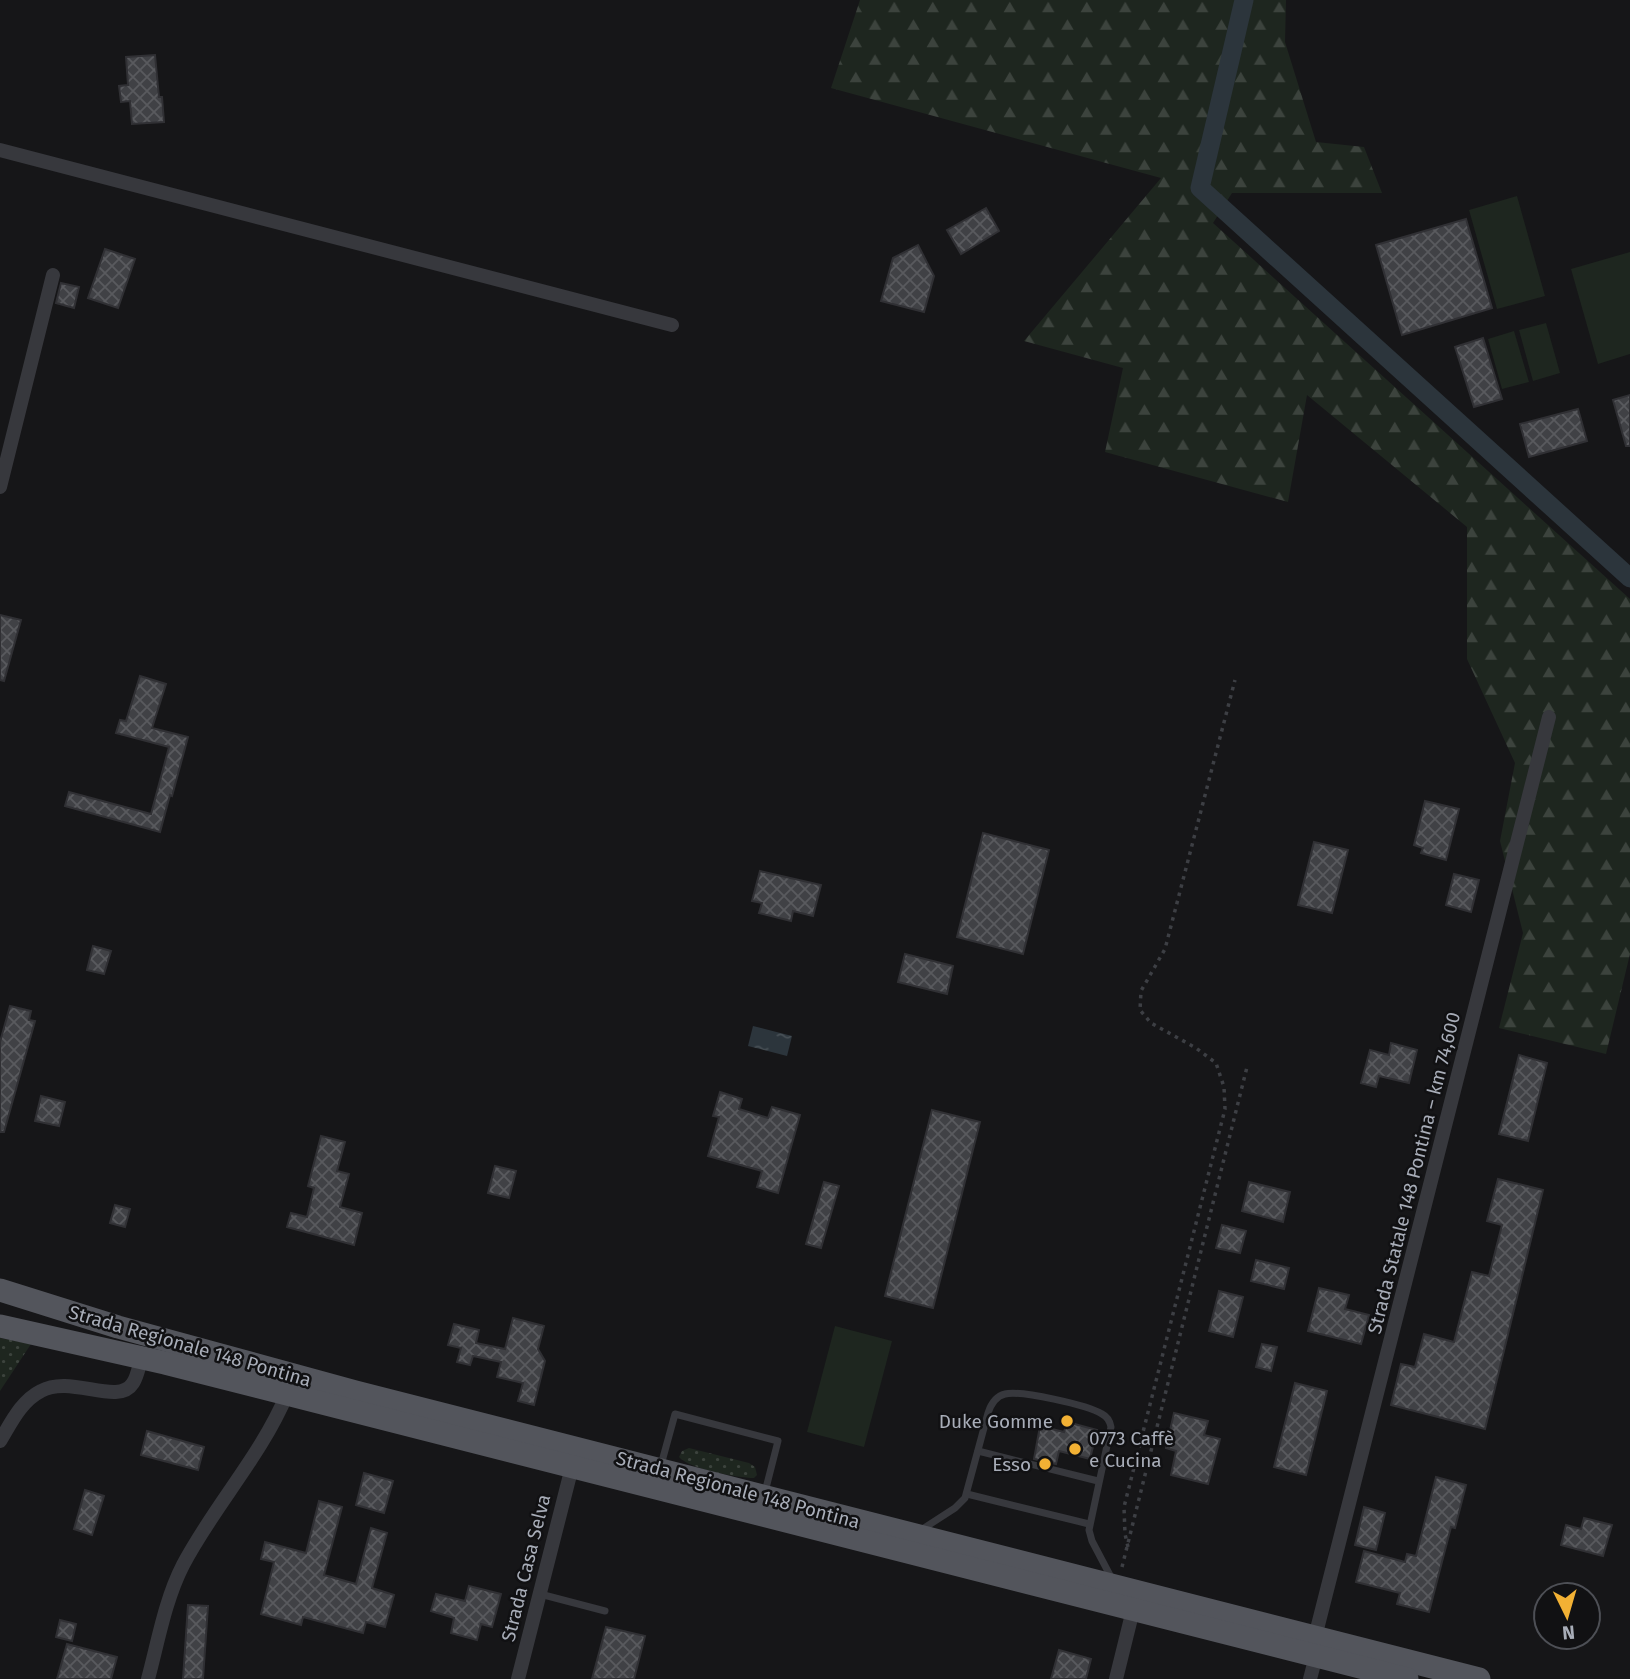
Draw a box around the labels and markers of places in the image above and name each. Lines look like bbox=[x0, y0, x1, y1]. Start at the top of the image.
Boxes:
place label: Duke Gomme bbox=[939, 1410, 1053, 1433]
marker: Duke Gomme bbox=[1059, 1413, 1075, 1429]
place label: 0773 Caffè e Cucina bbox=[1089, 1427, 1174, 1472]
marker: 0773 Caffè e Cucina bbox=[1067, 1441, 1083, 1457]
place label: Esso bbox=[992, 1453, 1031, 1476]
marker: Esso bbox=[1037, 1456, 1053, 1472]

